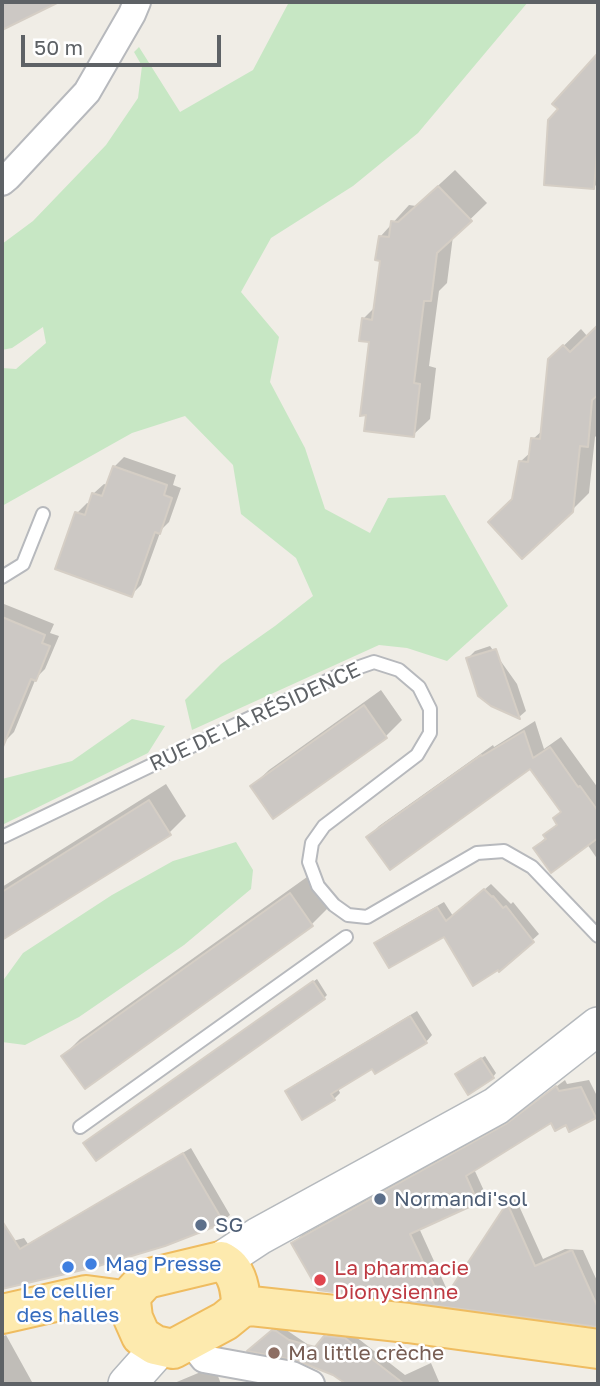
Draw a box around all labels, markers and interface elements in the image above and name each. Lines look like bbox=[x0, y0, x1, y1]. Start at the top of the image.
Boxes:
scale bar bbox=[24, 21, 224, 65]
text: 50 m bbox=[34, 34, 83, 60]
street label: RUE DE LA RÉSIDENCE bbox=[146, 657, 364, 777]
place label: Normandi'sol bbox=[394, 1186, 528, 1212]
marker: Normandi'sol bbox=[372, 1191, 388, 1207]
place label: SG bbox=[215, 1212, 243, 1238]
marker: SG bbox=[193, 1217, 209, 1233]
place label: Mag Presse bbox=[105, 1251, 221, 1277]
place label: La pharmacie Dionysienne bbox=[334, 1255, 469, 1305]
marker: Mag Presse bbox=[83, 1256, 99, 1272]
marker: Le cellier des halles bbox=[60, 1259, 76, 1275]
marker: La pharmacie Dionysienne bbox=[312, 1272, 328, 1288]
place label: Le cellier des halles bbox=[17, 1278, 119, 1328]
place label: Ma little crèche bbox=[288, 1340, 444, 1366]
marker: Ma little crèche bbox=[266, 1345, 282, 1361]

